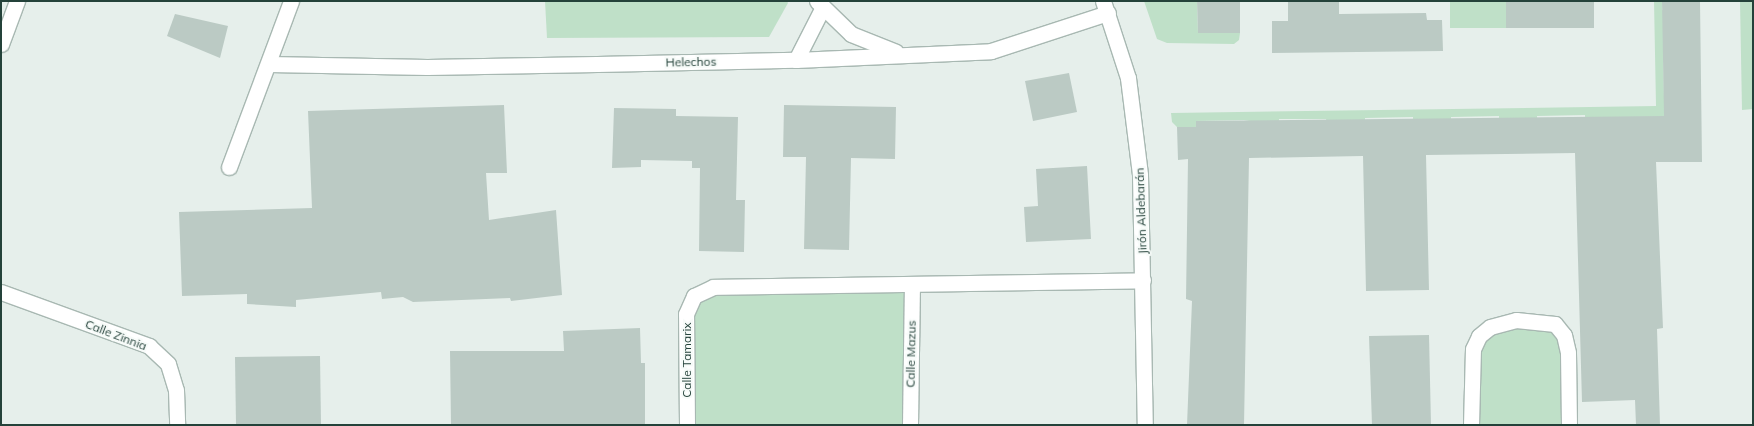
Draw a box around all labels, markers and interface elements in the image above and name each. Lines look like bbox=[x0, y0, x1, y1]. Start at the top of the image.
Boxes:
street label: Helechos bbox=[665, 54, 717, 70]
street label: Jirón Aldebarán bbox=[1132, 168, 1150, 254]
street label: Calle Zinnia bbox=[83, 317, 149, 353]
street label: Calle Mazus bbox=[903, 320, 919, 388]
street label: Calle Tamarix bbox=[680, 322, 694, 398]

